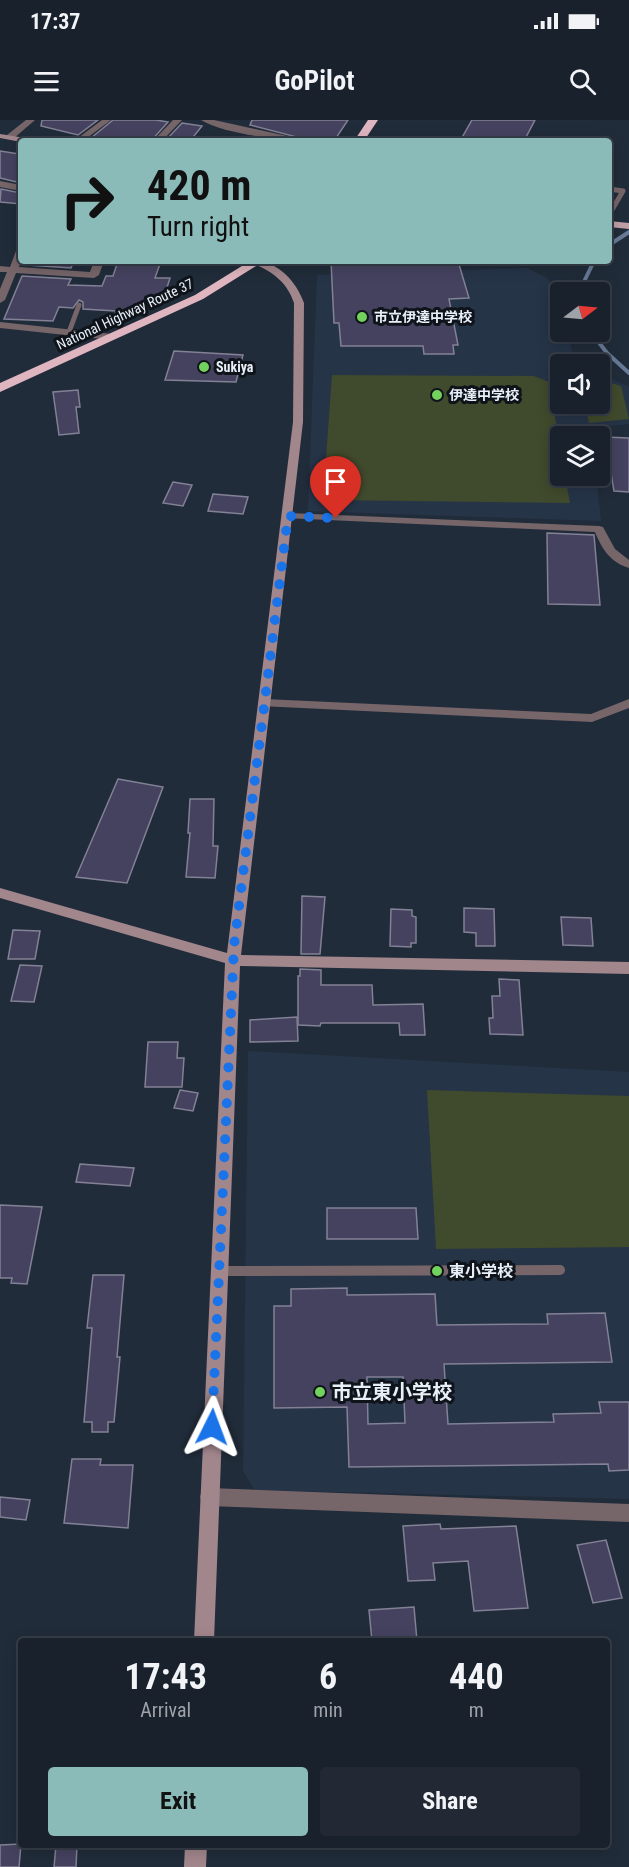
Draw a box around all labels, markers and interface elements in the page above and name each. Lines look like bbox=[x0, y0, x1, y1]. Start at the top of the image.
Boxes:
text: 17:37 bbox=[30, 9, 81, 34]
icon: menu bbox=[30, 65, 63, 98]
text: GoPilot bbox=[275, 65, 354, 97]
icon: search bbox=[566, 65, 599, 98]
text: 420 m bbox=[147, 161, 252, 210]
icon: right bbox=[48, 162, 126, 240]
text: Turn right bbox=[147, 211, 249, 243]
street label: National Highway Route 37 bbox=[54, 275, 196, 353]
north arrow bbox=[550, 282, 610, 342]
map controls bbox=[550, 282, 610, 486]
place label: 市立伊達中学校 bbox=[374, 309, 472, 325]
marker: 市立伊達中学校 bbox=[355, 310, 369, 324]
button: sound bbox=[550, 354, 610, 414]
place label: Sukiya bbox=[216, 359, 254, 375]
marker: Sukiya bbox=[197, 360, 211, 374]
place label: 伊達中学校 bbox=[449, 387, 519, 403]
marker: 伊達中学校 bbox=[430, 388, 444, 402]
button: layers bbox=[550, 426, 610, 486]
pin bbox=[310, 456, 361, 518]
icon: arrive bbox=[319, 465, 352, 498]
place label: 東小学校 bbox=[449, 1262, 513, 1281]
marker: 東小学校 bbox=[430, 1264, 444, 1278]
place label: 市立東小学校 bbox=[332, 1380, 452, 1404]
marker: 市立東小学校 bbox=[313, 1385, 327, 1399]
position arrow bbox=[180, 1395, 244, 1459]
text: 17:43 bbox=[124, 1656, 207, 1698]
text: 6 bbox=[319, 1656, 337, 1698]
text: 440 bbox=[449, 1656, 504, 1698]
text: Arrival bbox=[140, 1698, 191, 1722]
text: min bbox=[313, 1698, 343, 1722]
text: m bbox=[469, 1698, 484, 1722]
button: Exit bbox=[48, 1767, 308, 1836]
button: Share bbox=[320, 1767, 580, 1836]

